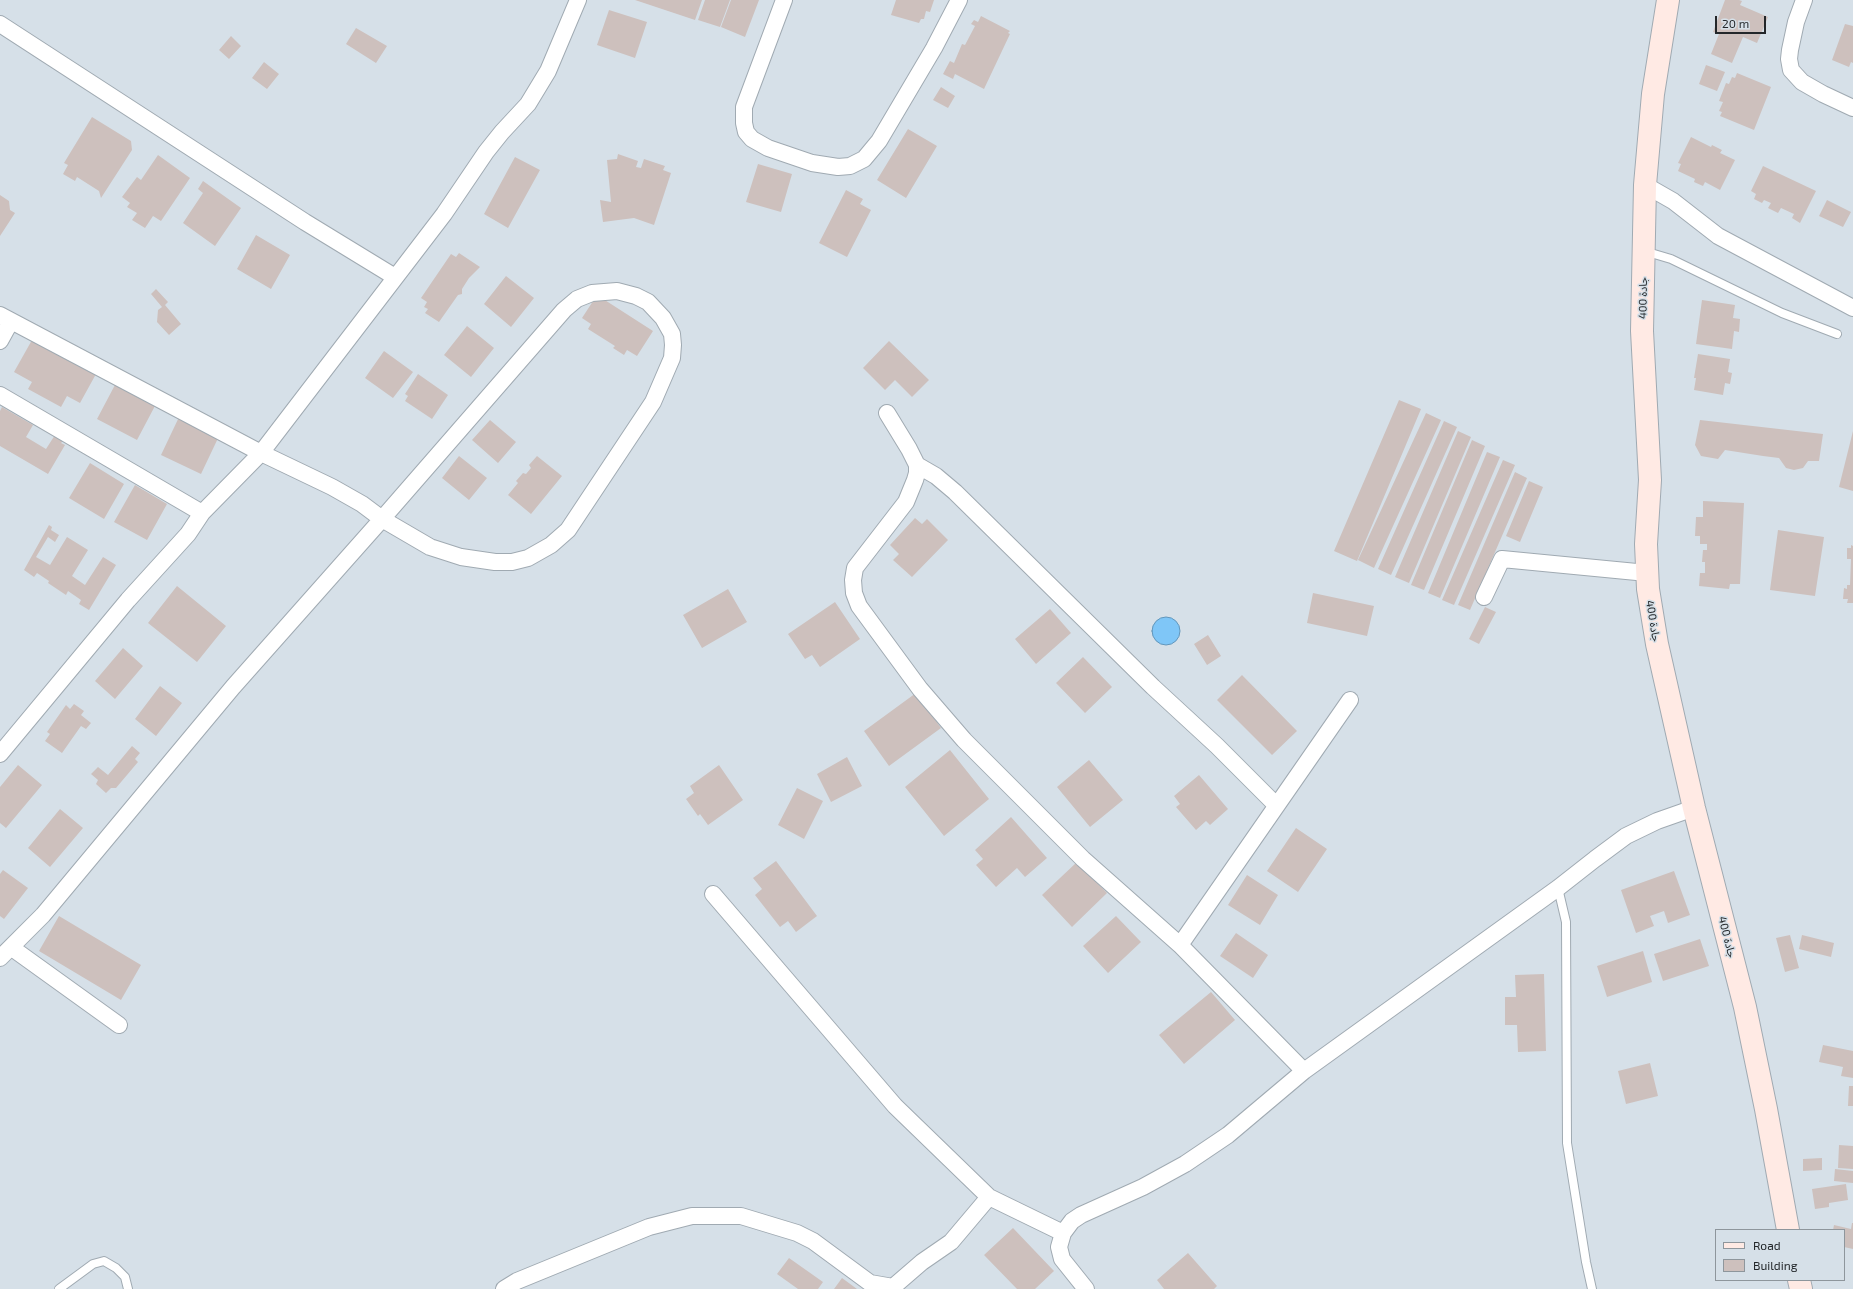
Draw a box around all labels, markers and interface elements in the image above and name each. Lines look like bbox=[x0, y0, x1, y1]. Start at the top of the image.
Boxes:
scale bar bbox=[1717, 8, 1768, 34]
text: 20 m bbox=[1722, 16, 1749, 30]
street label: جادة 400 bbox=[1636, 277, 1650, 319]
street label: جادة 400 bbox=[1643, 599, 1663, 643]
street label: جادة 400 bbox=[1716, 915, 1738, 959]
legend bbox=[1715, 1229, 1845, 1281]
text: Road bbox=[1753, 1238, 1781, 1252]
text: Building bbox=[1753, 1258, 1797, 1272]

